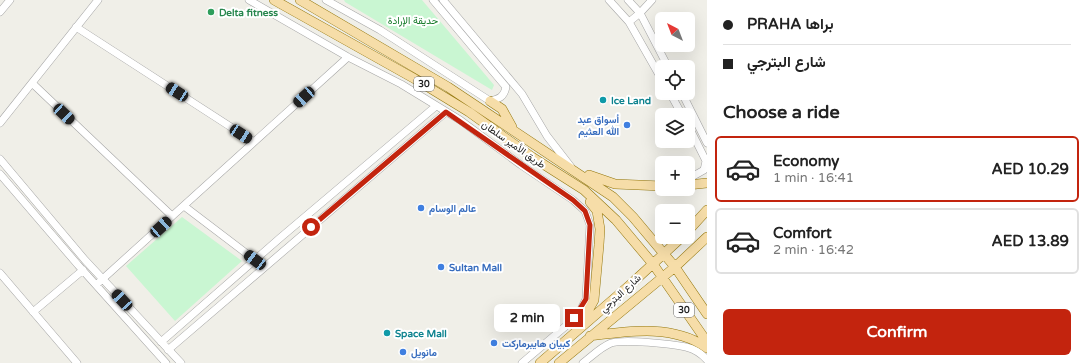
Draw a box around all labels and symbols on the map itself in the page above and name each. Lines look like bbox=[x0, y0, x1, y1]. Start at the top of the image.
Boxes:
marker: Delta fitness bbox=[206, 7, 216, 17]
place label: Delta fitness bbox=[219, 7, 278, 19]
north arrow bbox=[655, 12, 695, 52]
park label: حديقة الإرادة bbox=[388, 15, 438, 27]
road number: 30 bbox=[414, 77, 434, 91]
car bbox=[164, 80, 190, 104]
car bbox=[291, 85, 317, 109]
marker: Ice Land bbox=[598, 95, 608, 105]
place label: Ice Land bbox=[611, 95, 651, 107]
car bbox=[51, 101, 77, 127]
place label: أسواق عبد الله العثيم bbox=[577, 114, 619, 138]
street label: طريق الأمير سلطان bbox=[479, 118, 548, 171]
marker: أسواق عبد الله العثيم bbox=[622, 120, 632, 130]
car bbox=[228, 122, 254, 146]
marker: عالم الوسام bbox=[416, 203, 426, 213]
place label: عالم الوسام bbox=[429, 203, 476, 215]
car bbox=[148, 215, 174, 239]
route start bbox=[302, 218, 320, 236]
car bbox=[242, 248, 268, 272]
marker: Sultan Mall bbox=[436, 262, 446, 272]
place label: Sultan Mall bbox=[449, 262, 502, 274]
street label: شارع البترجي bbox=[598, 272, 645, 317]
car bbox=[109, 287, 135, 313]
road number: 30 bbox=[674, 303, 694, 317]
callout: 2 min bbox=[494, 304, 560, 332]
route end bbox=[565, 309, 583, 327]
marker: Space Mall bbox=[382, 328, 392, 338]
place label: Space Mall bbox=[395, 328, 447, 340]
marker: كبيان هايبرماركت bbox=[489, 338, 499, 348]
place label: كبيان هايبرماركت bbox=[502, 338, 571, 350]
marker: مانويل bbox=[398, 347, 408, 357]
place label: مانويل bbox=[411, 347, 438, 359]

